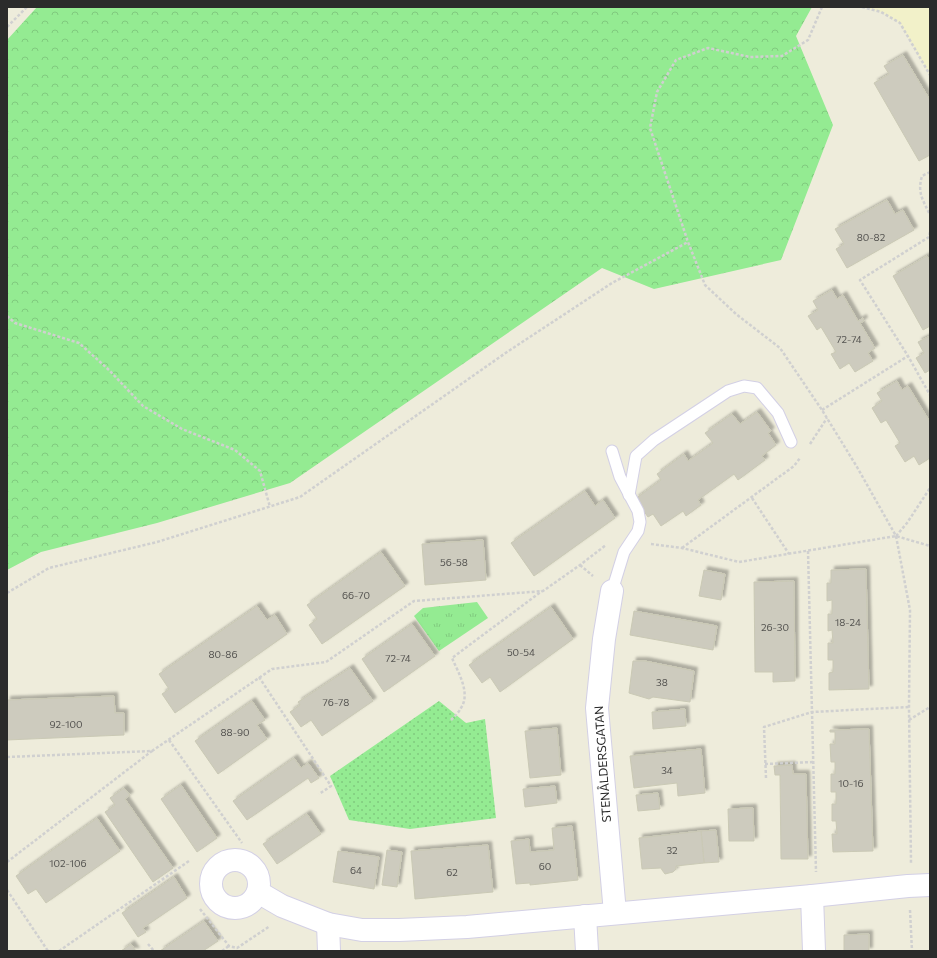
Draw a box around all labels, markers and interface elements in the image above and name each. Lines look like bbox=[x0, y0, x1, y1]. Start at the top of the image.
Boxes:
house number: 80-82 bbox=[857, 231, 886, 243]
house number: 72-74 bbox=[836, 333, 862, 345]
house number: 56-58 bbox=[440, 556, 468, 568]
house number: 66-70 bbox=[342, 589, 370, 601]
house number: 18-24 bbox=[835, 616, 861, 628]
house number: 26-30 bbox=[761, 621, 789, 633]
house number: 50-54 bbox=[507, 646, 535, 658]
house number: 80-86 bbox=[209, 648, 237, 660]
house number: 72-74 bbox=[385, 652, 411, 664]
house number: 38 bbox=[656, 676, 668, 688]
house number: 76-78 bbox=[323, 696, 349, 708]
street label: STENÅLDERSGATAN bbox=[591, 705, 613, 823]
house number: 92-100 bbox=[49, 718, 83, 730]
house number: 88-90 bbox=[221, 726, 249, 738]
house number: 34 bbox=[661, 764, 673, 776]
house number: 10-16 bbox=[838, 777, 864, 789]
house number: 32 bbox=[666, 844, 678, 856]
house number: 102-106 bbox=[49, 857, 87, 869]
house number: 60 bbox=[539, 860, 551, 872]
house number: 64 bbox=[350, 864, 362, 876]
house number: 62 bbox=[446, 866, 458, 878]

